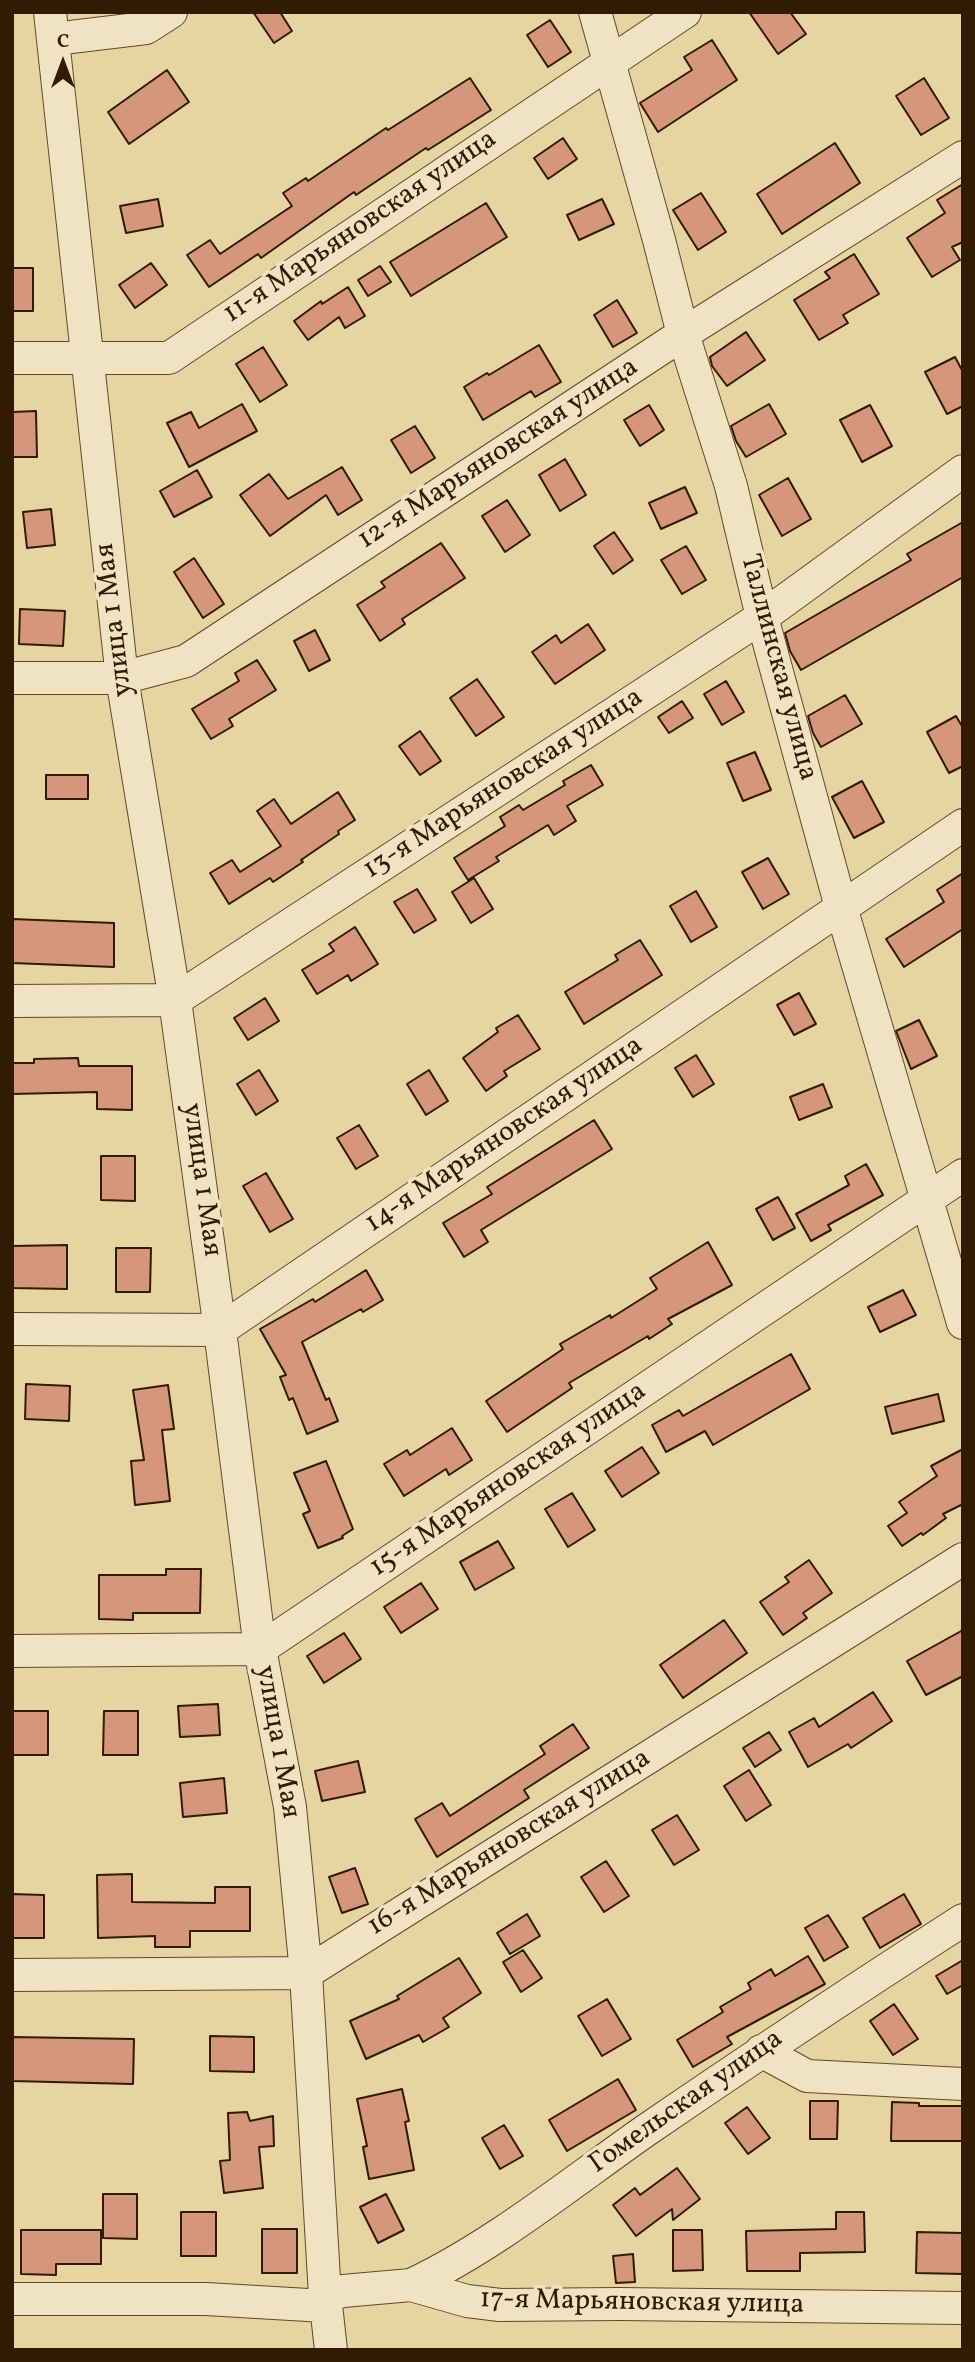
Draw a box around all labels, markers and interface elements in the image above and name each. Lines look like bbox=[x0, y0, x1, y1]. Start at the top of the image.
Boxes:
north arrow bbox=[28, 28, 98, 98]
text: С bbox=[57, 29, 69, 55]
street label: 11-я Марьяновская улица bbox=[218, 124, 504, 332]
street label: 12-я Марьяновская улица bbox=[353, 352, 645, 558]
street label: улица 1 Мая bbox=[90, 541, 142, 699]
street label: Таллинская улица bbox=[731, 551, 823, 785]
street label: 13-я Марьяновская улица bbox=[358, 682, 650, 888]
street label: 14-я Марьяновская улица bbox=[360, 1030, 650, 1242]
street label: улица 1 Мая bbox=[173, 1101, 227, 1259]
street label: 15-я Марьяновская улица bbox=[365, 1376, 653, 1586]
street label: улица 1 Мая bbox=[246, 1663, 306, 1821]
street label: 16-я Марьяновская улица bbox=[362, 1743, 658, 1945]
street label: Гомельская улица bbox=[584, 2024, 790, 2182]
street label: 17-я Марьяновская улица bbox=[479, 2284, 805, 2324]

